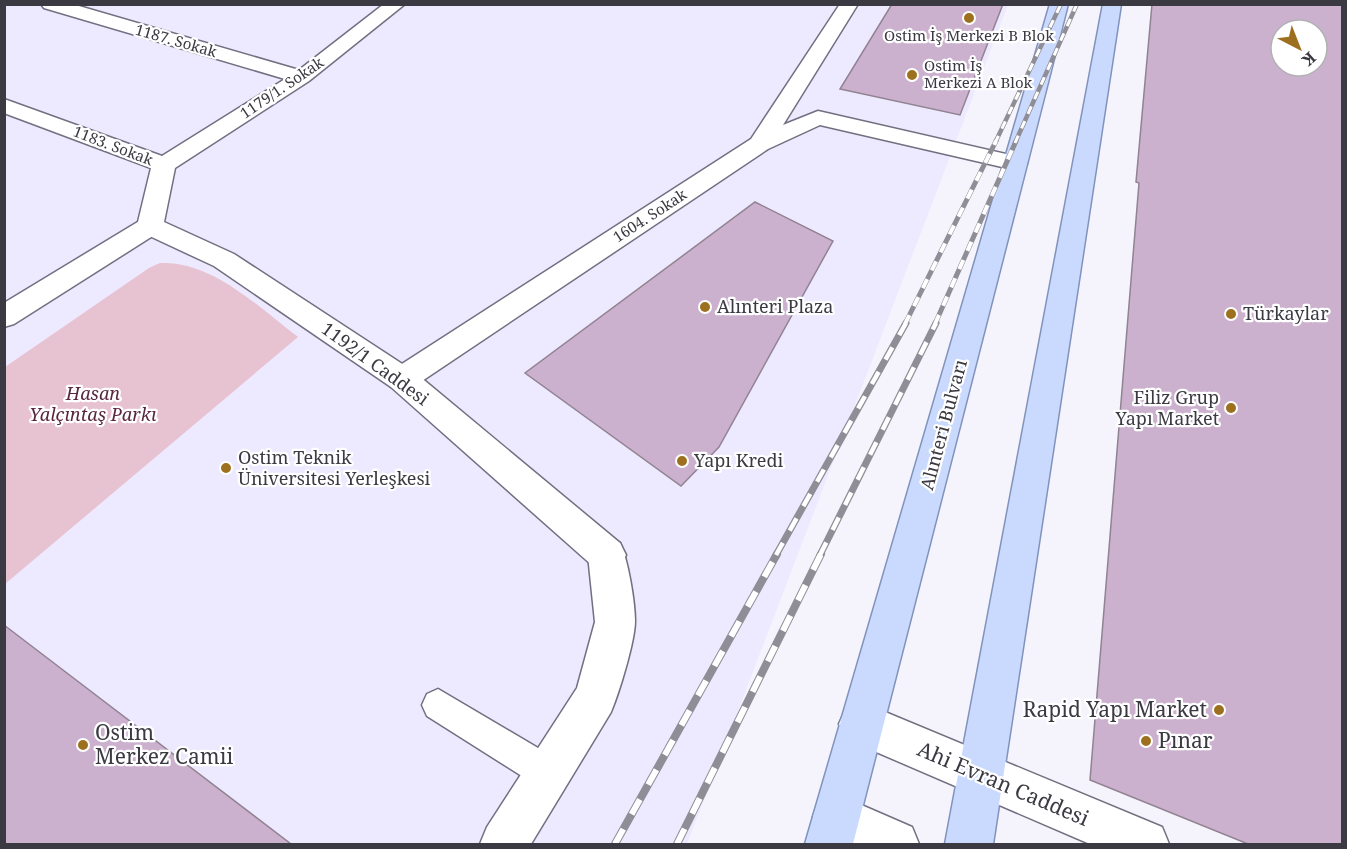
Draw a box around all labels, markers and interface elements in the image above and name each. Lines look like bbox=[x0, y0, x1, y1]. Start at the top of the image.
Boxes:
marker: Ostim İş Merkezi B Blok bbox=[962, 11, 976, 25]
north arrow bbox=[1269, 18, 1329, 78]
street label: 1187. Sokak bbox=[133, 19, 220, 61]
place label: Ostim İş Merkezi B Blok bbox=[884, 25, 1054, 45]
text: K bbox=[1297, 47, 1321, 71]
street label: 1179/1. Sokak bbox=[236, 52, 327, 123]
place label: Ostim İş Merkezi A Blok bbox=[924, 55, 1033, 92]
marker: Ostim İş Merkezi A Blok bbox=[905, 68, 919, 82]
street label: 1183. Sokak bbox=[71, 121, 156, 170]
street label: 1604. Sokak bbox=[609, 184, 690, 246]
place label: Alınteri Plaza bbox=[717, 294, 833, 318]
marker: Alınteri Plaza bbox=[698, 300, 712, 314]
place label: Türkaylar bbox=[1243, 301, 1329, 325]
marker: Türkaylar bbox=[1224, 307, 1238, 321]
street label: 1192/1 Caddesi bbox=[317, 316, 434, 410]
street label: Alınteri Bulvarı bbox=[914, 357, 972, 493]
park label: Hasan Yalçıntaş Parkı bbox=[30, 381, 157, 426]
place label: Filiz Grup Yapı Market bbox=[1115, 385, 1219, 430]
marker: Filiz Grup Yapı Market bbox=[1224, 401, 1238, 415]
place label: Ostim Teknik Üniversitesi Yerleşkesi bbox=[238, 445, 431, 490]
place label: Yapı Kredi bbox=[693, 448, 784, 472]
marker: Yapı Kredi bbox=[675, 454, 689, 468]
marker: Ostim Teknik Üniversitesi Yerleşkesi bbox=[219, 461, 233, 475]
place label: Rapid Yapı Market bbox=[1023, 695, 1207, 723]
marker: Rapid Yapı Market bbox=[1212, 703, 1226, 717]
place label: Ostim Merkez Camii bbox=[95, 718, 233, 770]
place label: Pınar bbox=[1158, 726, 1213, 754]
street label: Ahi Evran Caddesi bbox=[913, 734, 1094, 832]
marker: Pınar bbox=[1139, 734, 1153, 748]
marker: Ostim Merkez Camii bbox=[76, 738, 90, 752]

